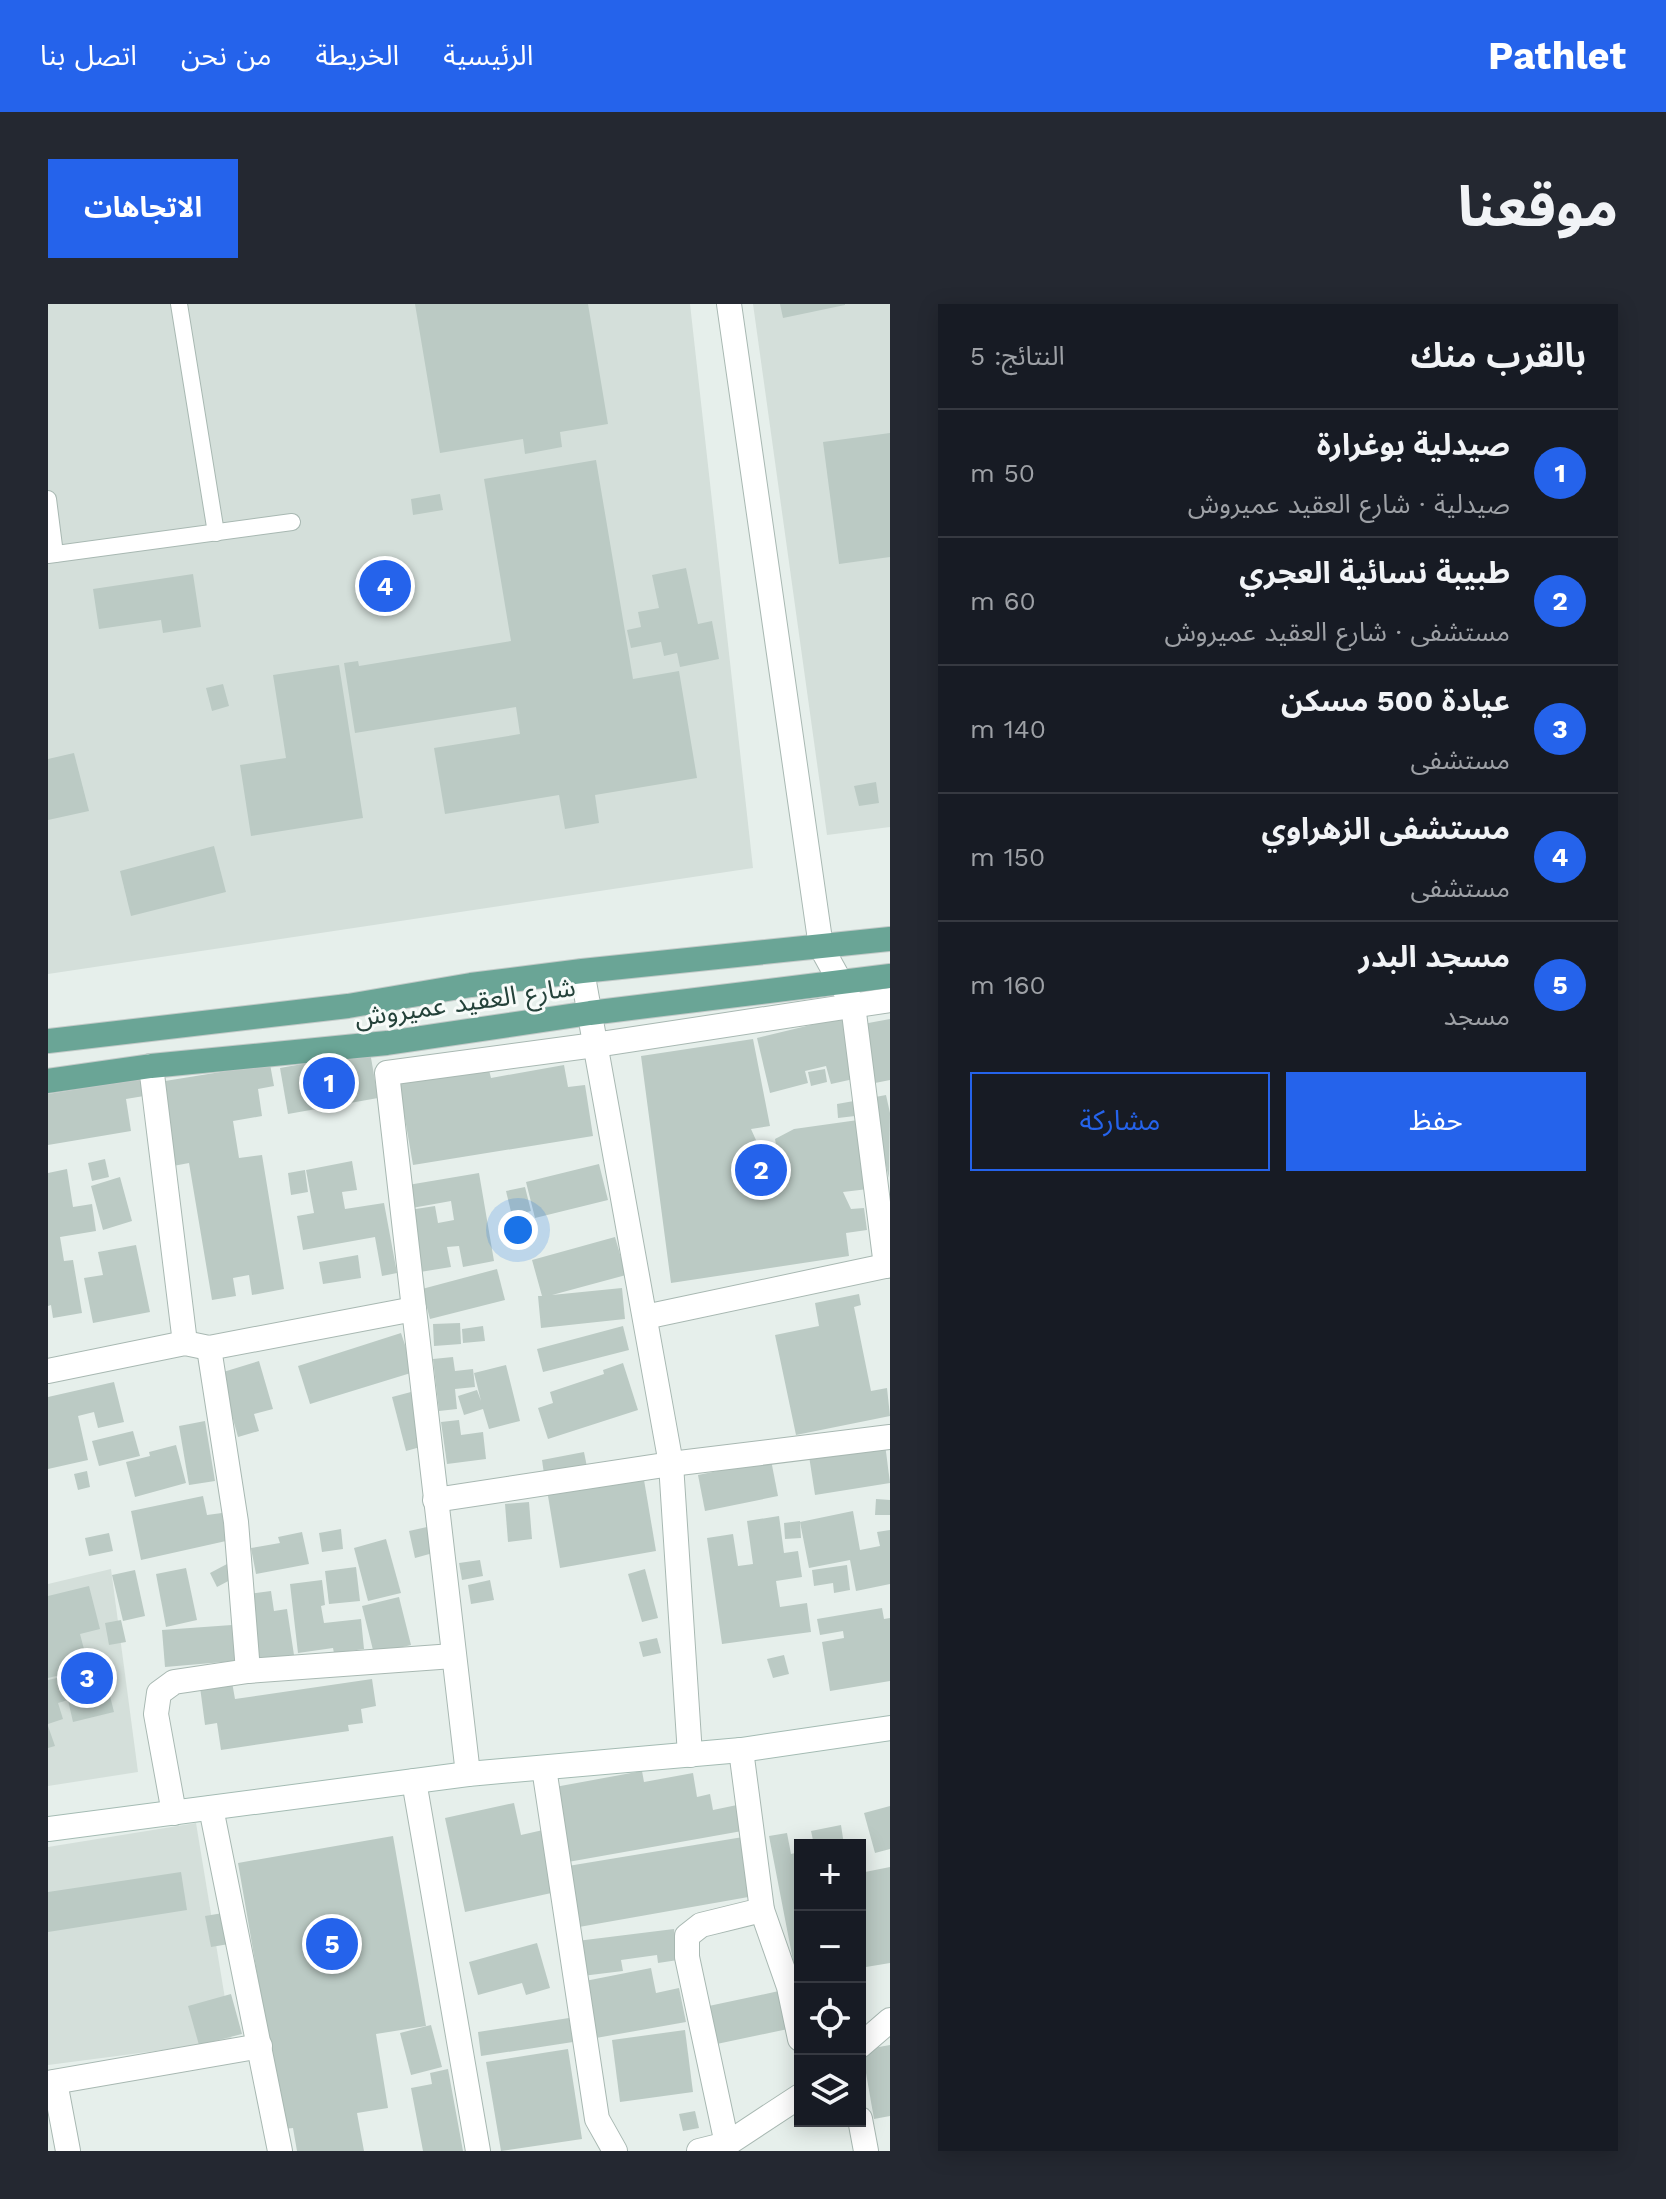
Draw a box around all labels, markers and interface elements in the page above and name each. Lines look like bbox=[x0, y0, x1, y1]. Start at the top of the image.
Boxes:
text: Pathlet bbox=[1488, 34, 1626, 78]
text: اتصل بنا bbox=[40, 39, 137, 72]
text: من نحن bbox=[181, 39, 271, 72]
text: الخريطة bbox=[315, 39, 399, 72]
text: الرئيسية bbox=[443, 39, 533, 72]
button: الاتجاهات bbox=[48, 159, 238, 258]
text: موقعنا bbox=[1458, 174, 1618, 240]
text: بالقرب منك bbox=[1411, 335, 1586, 375]
text: النتائج: 5 bbox=[970, 341, 1065, 371]
text: صيدلية بوغرارة bbox=[1317, 427, 1510, 462]
text: 50 m bbox=[970, 458, 1035, 488]
text: 1 bbox=[1554, 458, 1566, 488]
text: صيدلية · شارع العقيد عميروش bbox=[1188, 489, 1510, 519]
text: طبيبة نسائية العجري bbox=[1239, 555, 1510, 590]
pin: 4 bbox=[359, 556, 411, 616]
text: 60 m bbox=[970, 586, 1036, 616]
text: 2 bbox=[1552, 586, 1568, 616]
text: مستشفى · شارع العقيد عميروش bbox=[1164, 617, 1510, 647]
text: عيادة 500 مسكن bbox=[1281, 683, 1510, 718]
text: 140 m bbox=[970, 714, 1046, 744]
text: 3 bbox=[1552, 714, 1568, 744]
text: مستشفى bbox=[1410, 745, 1510, 775]
text: مستشفى الزهراوي bbox=[1262, 811, 1510, 846]
text: 150 m bbox=[970, 842, 1045, 872]
text: 4 bbox=[1552, 842, 1568, 872]
text: مستشفى bbox=[1410, 873, 1510, 903]
text: مسجد البدر bbox=[1359, 939, 1510, 974]
text: 160 m bbox=[970, 970, 1046, 1000]
text: 5 bbox=[1552, 970, 1568, 1000]
street label: شارع العقيد عميروش bbox=[353, 972, 578, 1036]
text: مسجد bbox=[1444, 1001, 1510, 1031]
pin: 1 bbox=[303, 1053, 355, 1113]
button: مشاركة bbox=[970, 1072, 1270, 1171]
button: حفظ bbox=[1286, 1072, 1586, 1171]
pin: 2 bbox=[735, 1140, 787, 1200]
your location bbox=[498, 1210, 538, 1250]
pin: 3 bbox=[61, 1648, 113, 1708]
map controls bbox=[794, 1839, 866, 2127]
button: + bbox=[794, 1839, 866, 1911]
button: − bbox=[794, 1911, 866, 1983]
pin: 5 bbox=[306, 1914, 358, 1974]
button: locate bbox=[794, 1983, 866, 2055]
button: layers bbox=[794, 2055, 866, 2127]

